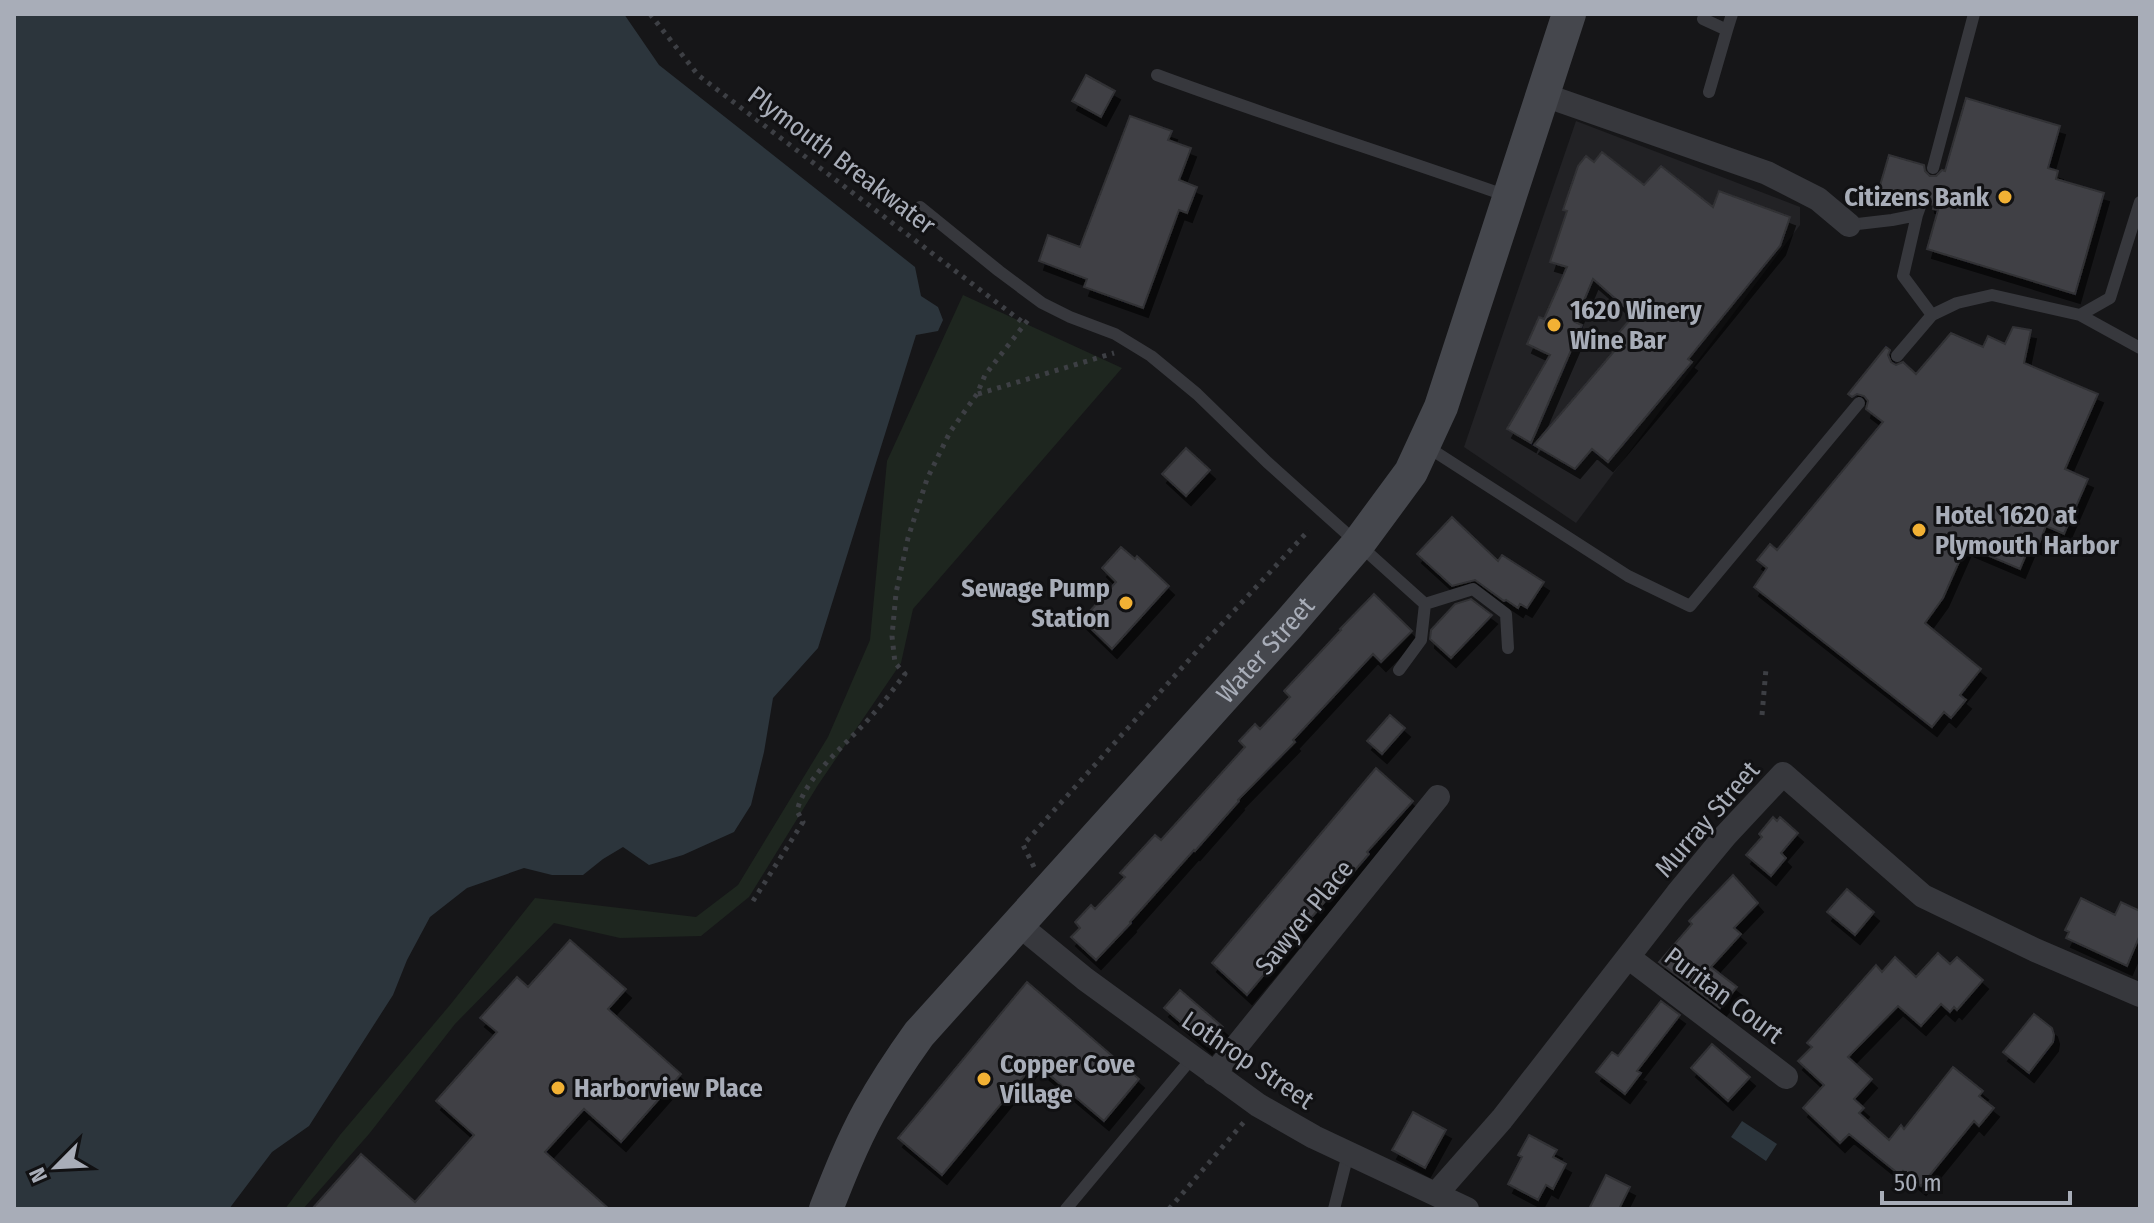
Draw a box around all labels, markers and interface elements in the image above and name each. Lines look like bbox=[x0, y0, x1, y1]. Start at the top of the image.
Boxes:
street label: Plymouth Breakwater bbox=[742, 80, 942, 241]
place label: Citizens Bank bbox=[1844, 182, 1990, 213]
marker: Citizens Bank bbox=[1996, 188, 2014, 206]
place label: 1620 Winery Wine Bar bbox=[1570, 295, 1702, 356]
marker: 1620 Winery Wine Bar bbox=[1545, 316, 1563, 334]
place label: Hotel 1620 at Plymouth Harbor bbox=[1935, 500, 2120, 561]
marker: Hotel 1620 at Plymouth Harbor bbox=[1910, 521, 1928, 539]
place label: Sewage Pump Station bbox=[961, 573, 1110, 634]
street label: Water Street bbox=[1210, 591, 1321, 710]
marker: Sewage Pump Station bbox=[1117, 594, 1135, 612]
street label: Murray Street bbox=[1649, 755, 1766, 884]
street label: Sawyer Place bbox=[1249, 854, 1360, 981]
street label: Puritan Court bbox=[1658, 941, 1790, 1050]
street label: Lothrop Street bbox=[1176, 1005, 1320, 1116]
place label: Copper Cove Village bbox=[999, 1049, 1135, 1110]
marker: Copper Cove Village bbox=[975, 1070, 993, 1088]
place label: Harborview Place bbox=[574, 1073, 763, 1104]
marker: Harborview Place bbox=[549, 1079, 567, 1097]
north arrow bbox=[16, 1127, 96, 1207]
scale bar bbox=[1882, 1155, 2070, 1205]
text: N bbox=[23, 1163, 53, 1186]
text: 50 m bbox=[1894, 1169, 1942, 1197]

